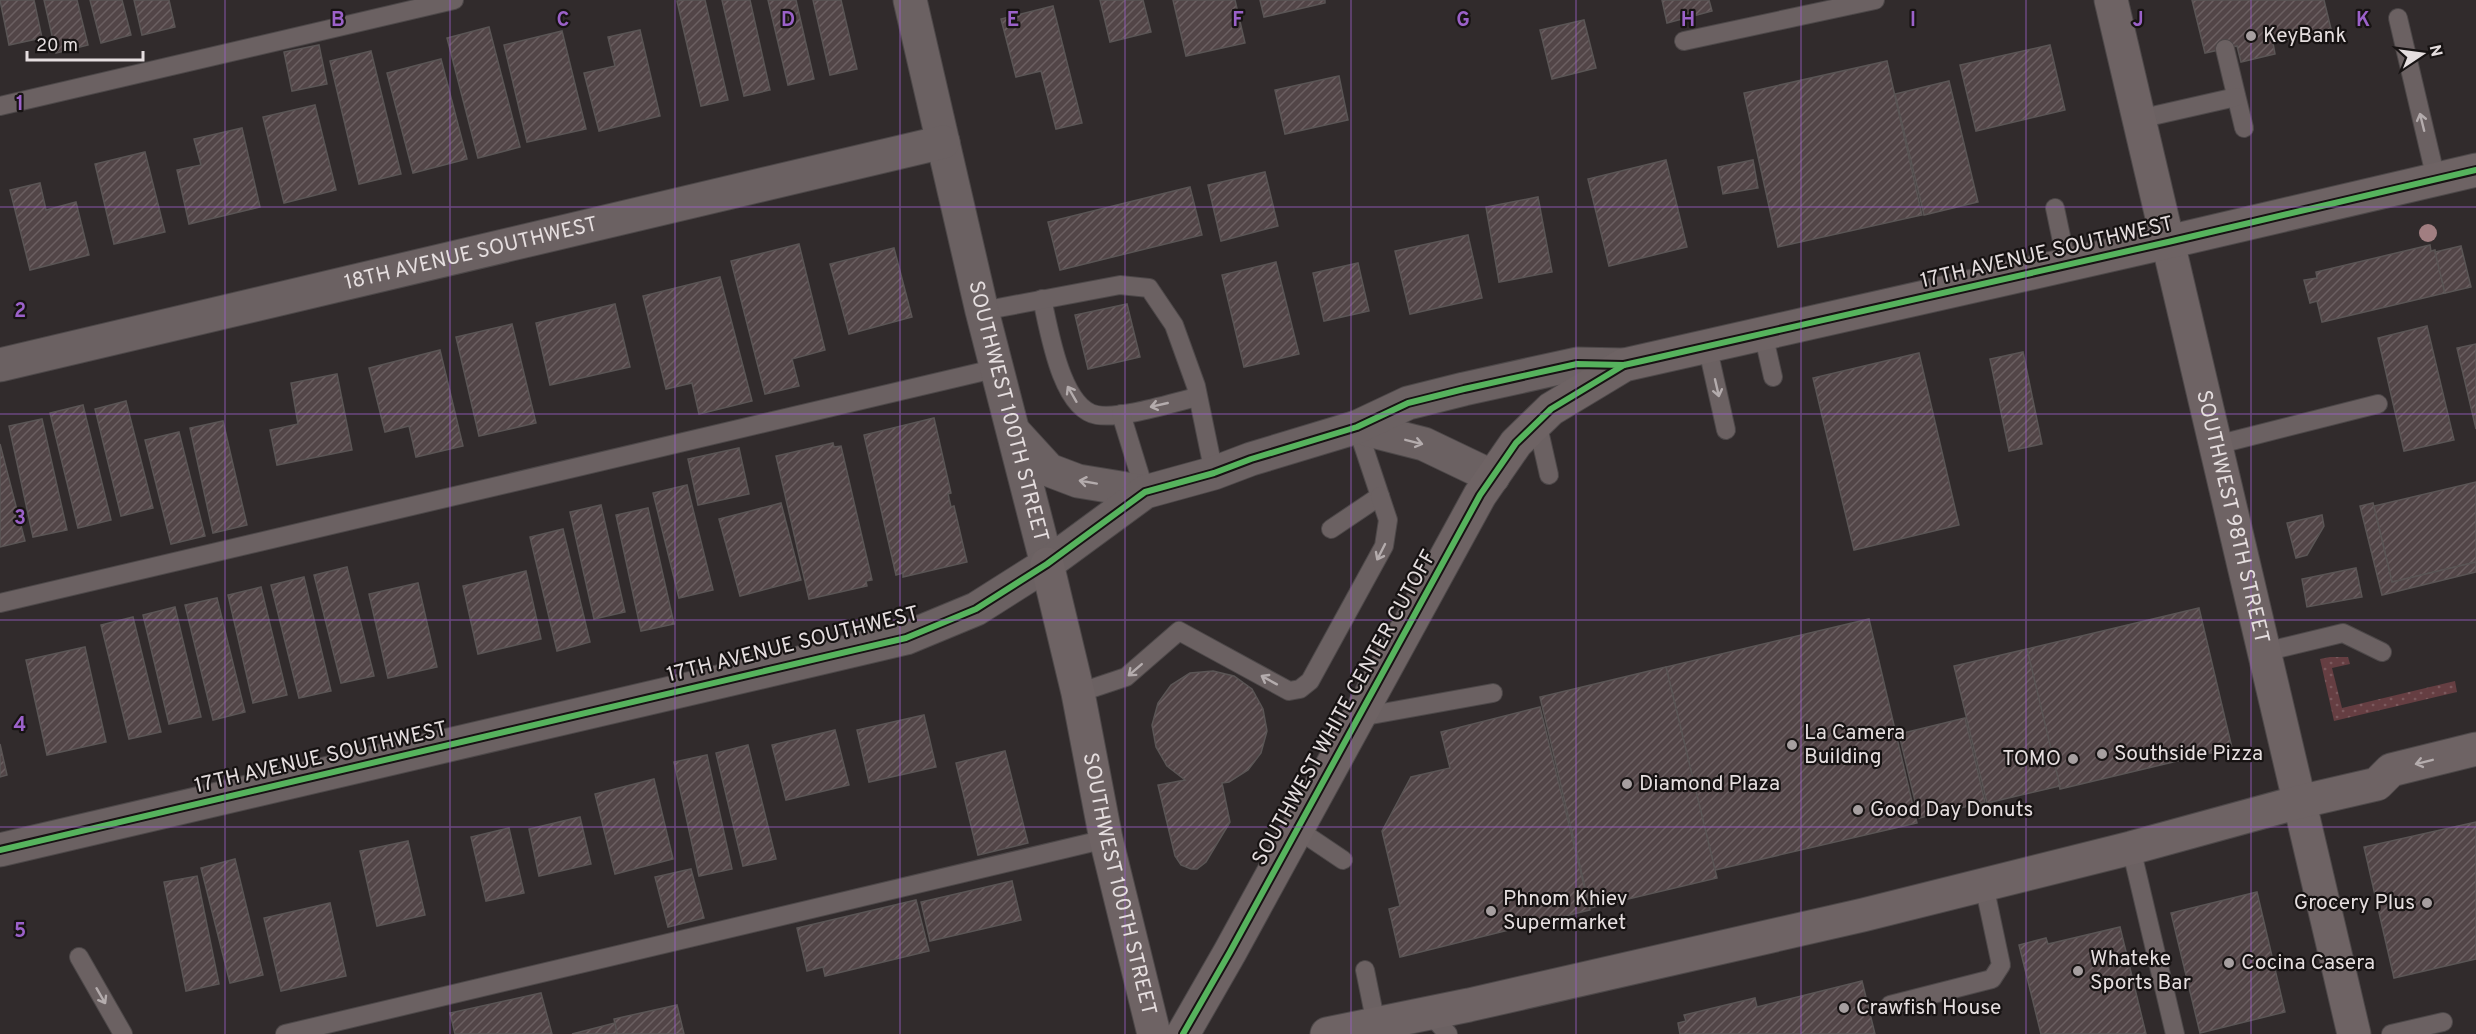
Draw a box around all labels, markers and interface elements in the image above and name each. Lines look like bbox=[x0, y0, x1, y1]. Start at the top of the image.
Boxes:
text: B bbox=[331, 8, 345, 34]
text: C bbox=[557, 8, 569, 34]
text: D bbox=[781, 8, 795, 34]
text: E bbox=[1007, 8, 1019, 34]
text: F bbox=[1232, 8, 1244, 34]
text: G bbox=[1456, 8, 1470, 34]
text: H bbox=[1681, 8, 1695, 34]
text: I bbox=[1910, 8, 1916, 34]
text: J bbox=[2132, 8, 2144, 34]
text: K bbox=[2356, 8, 2370, 34]
place label: KeyBank bbox=[2263, 23, 2347, 50]
scale bar bbox=[27, 24, 142, 62]
north arrow bbox=[2392, 24, 2452, 84]
marker: KeyBank bbox=[2244, 29, 2258, 43]
text: 20 m bbox=[36, 35, 78, 58]
text: N bbox=[2424, 43, 2446, 59]
text: 1 bbox=[16, 92, 24, 118]
one-way arrow bbox=[2416, 113, 2428, 132]
street label: 18TH AVENUE SOUTHWEST bbox=[342, 211, 600, 297]
street label: 17TH AVENUE SOUTHWEST bbox=[1918, 211, 2176, 295]
street label: SOUTHWEST 100TH STREET bbox=[962, 278, 1054, 545]
text: 2 bbox=[14, 299, 26, 325]
one-way arrow bbox=[1711, 378, 1723, 397]
one-way arrow bbox=[1065, 385, 1077, 402]
street label: SOUTHWEST 98TH STREET bbox=[2190, 387, 2275, 646]
one-way arrow bbox=[1150, 400, 1169, 412]
one-way arrow bbox=[1404, 436, 1423, 448]
one-way arrow bbox=[1078, 476, 1098, 487]
text: 3 bbox=[14, 506, 26, 532]
one-way arrow bbox=[1374, 542, 1386, 560]
street label: SOUTHWEST WHITE CENTER CUTOFF bbox=[1247, 545, 1443, 871]
street label: 17TH AVENUE SOUTHWEST bbox=[664, 601, 922, 689]
one-way arrow bbox=[1128, 663, 1143, 677]
one-way arrow bbox=[1260, 674, 1278, 685]
text: 4 bbox=[14, 713, 26, 739]
street label: 17TH AVENUE SOUTHWEST bbox=[192, 716, 450, 800]
place label: La Camera Building bbox=[1804, 720, 1905, 771]
marker: La Camera Building bbox=[1785, 738, 1799, 752]
place label: Southside Pizza bbox=[2114, 741, 2263, 768]
place label: TOMO bbox=[2002, 746, 2061, 773]
marker: Southside Pizza bbox=[2095, 747, 2109, 761]
street label: SOUTHWEST 100TH STREET bbox=[1076, 750, 1162, 1018]
marker: TOMO bbox=[2066, 752, 2080, 766]
one-way arrow bbox=[2415, 757, 2434, 768]
place label: Diamond Plaza bbox=[1639, 771, 1780, 798]
marker: Diamond Plaza bbox=[1620, 777, 1634, 791]
place label: Good Day Donuts bbox=[1870, 797, 2033, 824]
marker: Good Day Donuts bbox=[1851, 803, 1865, 817]
place label: Phnom Khiev Supermarket bbox=[1503, 886, 1628, 937]
place label: Grocery Plus bbox=[2294, 890, 2415, 917]
marker: Grocery Plus bbox=[2420, 896, 2434, 910]
marker: Phnom Khiev Supermarket bbox=[1484, 904, 1498, 918]
text: 5 bbox=[14, 919, 26, 945]
place label: Whateke Sports Bar bbox=[2090, 946, 2191, 997]
place label: Cocina Casera bbox=[2241, 950, 2375, 977]
marker: Cocina Casera bbox=[2222, 956, 2236, 970]
marker: Whateke Sports Bar bbox=[2071, 964, 2085, 978]
one-way arrow bbox=[95, 987, 107, 1004]
place label: Crawfish House bbox=[1856, 995, 2001, 1022]
marker: Crawfish House bbox=[1837, 1001, 1851, 1015]

